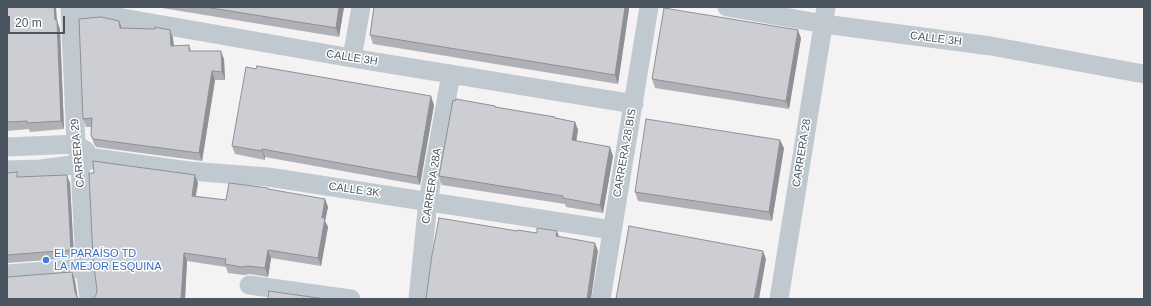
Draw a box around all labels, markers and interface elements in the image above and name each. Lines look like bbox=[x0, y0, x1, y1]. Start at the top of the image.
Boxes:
scale bar bbox=[10, 8, 67, 34]
text: 20 m bbox=[15, 16, 42, 30]
street label: CALLE 3H bbox=[909, 29, 963, 49]
street label: CALLE 3H bbox=[325, 47, 379, 69]
street label: CARRERA 28 BIS bbox=[611, 108, 639, 198]
street label: CARRERA 29 bbox=[68, 118, 88, 188]
street label: CARRERA 28 bbox=[790, 118, 814, 188]
street label: CARRERA 28A bbox=[420, 147, 444, 225]
street label: CALLE 3K bbox=[328, 180, 380, 200]
place label: EL PARAÍSO TD LA MEJOR ESQUINA bbox=[54, 247, 162, 273]
marker: EL PARAÍSO TD LA MEJOR ESQUINA bbox=[41, 255, 51, 265]

